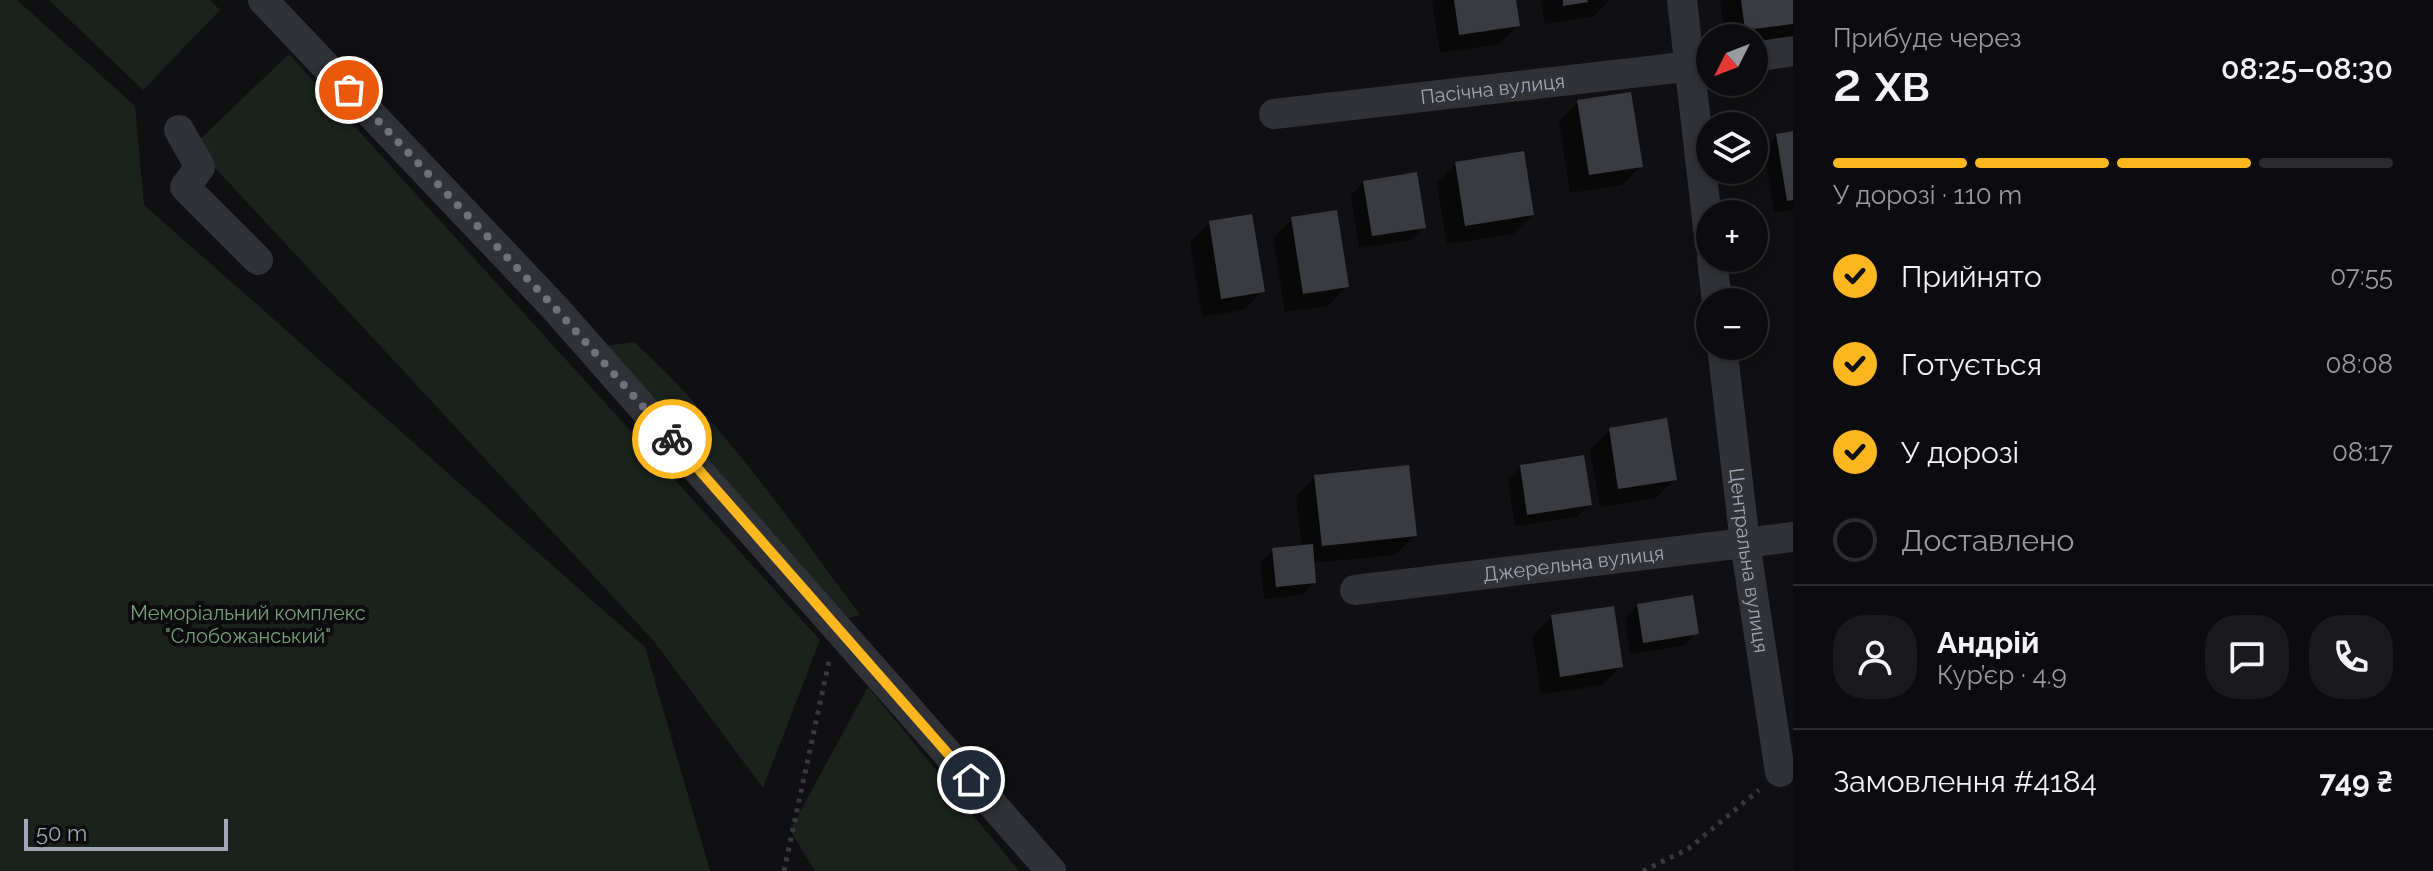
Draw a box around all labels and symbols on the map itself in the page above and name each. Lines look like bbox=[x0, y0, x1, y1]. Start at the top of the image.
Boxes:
north arrow bbox=[1696, 24, 1768, 96]
pin bbox=[315, 56, 383, 124]
street label: Пасічна вулиця bbox=[1419, 69, 1566, 109]
courier bbox=[632, 399, 712, 479]
street label: Центральна вулиця bbox=[1724, 467, 1774, 654]
street label: Джерельна вулиця bbox=[1482, 541, 1665, 586]
park label: Меморіальний комплекс "Слобожанський" bbox=[130, 601, 366, 648]
pin bbox=[937, 746, 1005, 814]
scale bar bbox=[24, 815, 228, 851]

